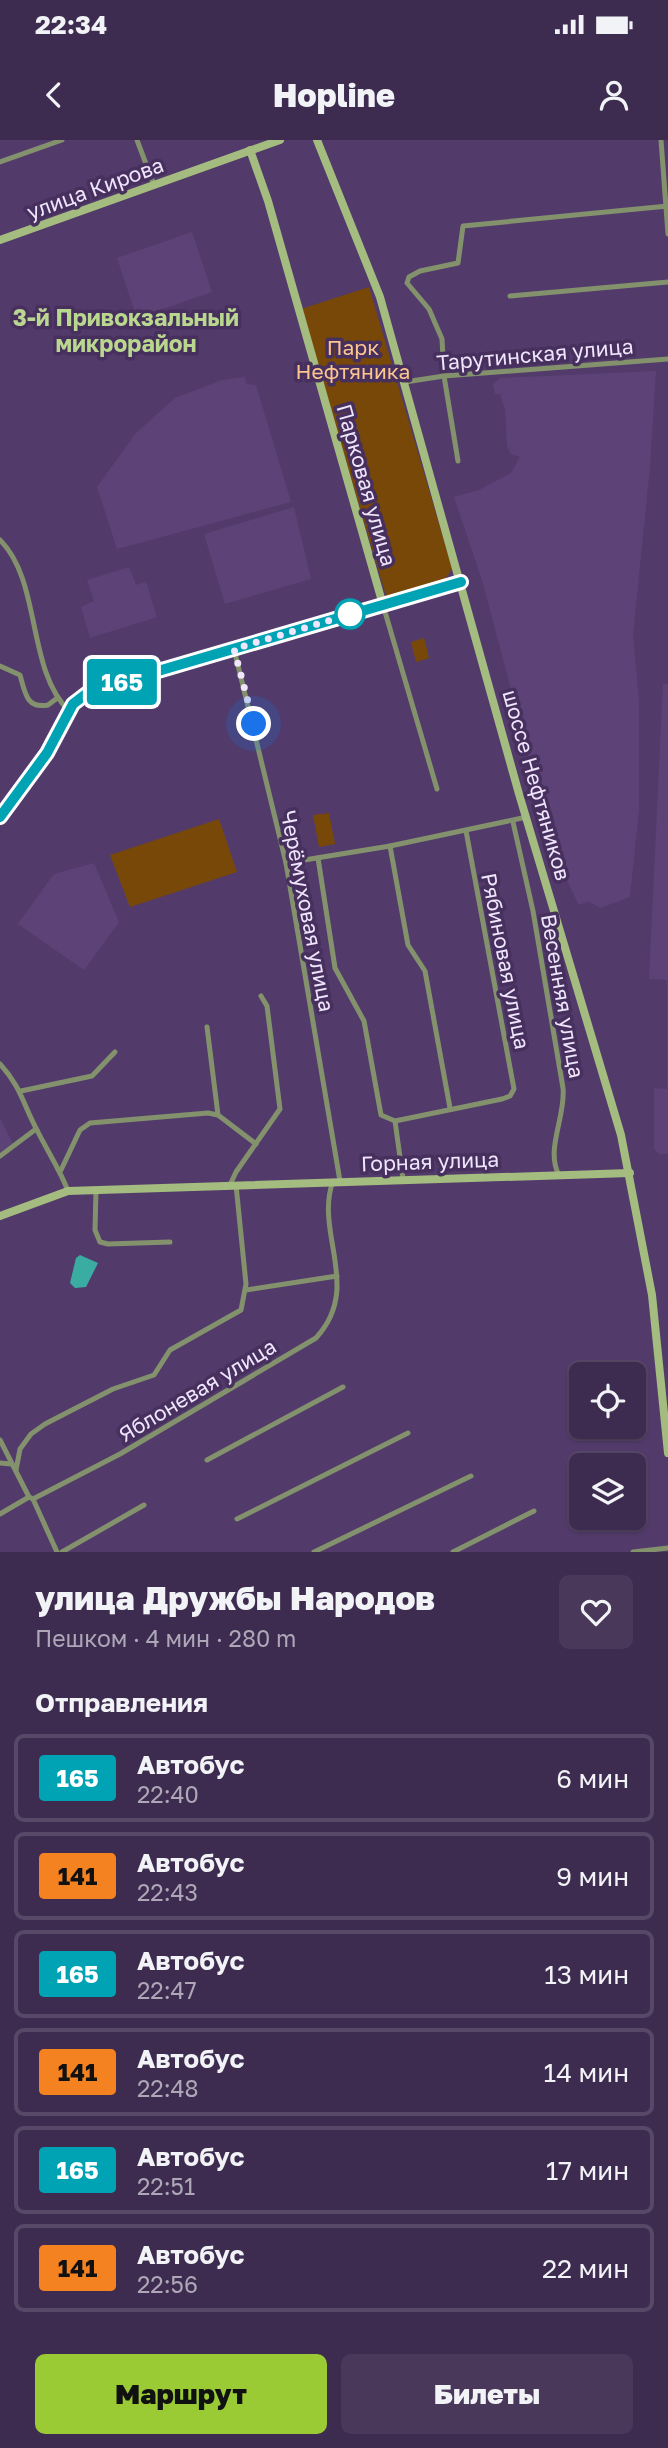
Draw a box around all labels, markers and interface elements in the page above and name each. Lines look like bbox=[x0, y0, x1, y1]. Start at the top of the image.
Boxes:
text: 22:34 bbox=[35, 9, 107, 40]
icon: back bbox=[35, 76, 73, 114]
text: Hopline bbox=[273, 76, 395, 114]
icon: person bbox=[595, 76, 633, 114]
street label: улица Кирова bbox=[23, 151, 167, 225]
district label: 3-й Привокзальный микрорайон bbox=[13, 303, 239, 357]
street label: Тарутинская улица bbox=[435, 332, 635, 376]
park label: Парк Нефтяника bbox=[296, 334, 410, 384]
street label: Парковая улица bbox=[331, 401, 403, 569]
unlabelled marker bbox=[335, 599, 365, 629]
line badge: 165 bbox=[82, 659, 162, 705]
text: 165 bbox=[101, 667, 143, 696]
street label: шоссе Нефтяников bbox=[497, 687, 577, 883]
your location bbox=[236, 706, 271, 741]
street label: Черёмуховая улица bbox=[276, 808, 340, 1014]
street label: Рябиновая улица bbox=[476, 871, 536, 1051]
street label: Весенняя улица bbox=[536, 912, 590, 1080]
street label: Горная улица bbox=[360, 1146, 500, 1176]
street label: Яблоневая улица bbox=[114, 1333, 280, 1447]
map controls bbox=[569, 1362, 646, 1530]
button: locate bbox=[569, 1362, 646, 1439]
button: layers bbox=[569, 1453, 646, 1530]
button: heart bbox=[559, 1575, 633, 1649]
text: улица Дружбы Народов bbox=[35, 1578, 435, 1617]
text: Пешком · 4 мин · 280 m bbox=[35, 1624, 296, 1652]
text: Отправления bbox=[35, 1687, 208, 1718]
text: Автобус bbox=[137, 1749, 244, 1780]
text: 165 bbox=[56, 1763, 99, 1792]
text: 6 мин bbox=[556, 1763, 629, 1794]
text: 22:40 bbox=[137, 1780, 199, 1808]
text: Автобус bbox=[137, 1847, 244, 1878]
text: 141 bbox=[58, 1861, 97, 1890]
text: 9 мин bbox=[556, 1861, 629, 1892]
text: 22:43 bbox=[137, 1878, 198, 1906]
text: Автобус bbox=[137, 1945, 244, 1976]
text: 165 bbox=[56, 1959, 99, 1988]
text: 13 мин bbox=[544, 1959, 629, 1990]
text: 22:47 bbox=[137, 1976, 197, 2004]
text: Автобус bbox=[137, 2043, 244, 2074]
text: 141 bbox=[58, 2057, 97, 2086]
text: 14 мин bbox=[544, 2057, 629, 2088]
text: 22:48 bbox=[137, 2074, 199, 2102]
text: Автобус bbox=[137, 2141, 244, 2172]
text: 165 bbox=[56, 2155, 99, 2184]
text: 17 мин bbox=[546, 2155, 629, 2186]
text: 22:51 bbox=[137, 2172, 195, 2200]
text: Автобус bbox=[137, 2239, 244, 2270]
text: 141 bbox=[58, 2253, 97, 2282]
text: 22 мин bbox=[542, 2253, 629, 2284]
text: 22:56 bbox=[137, 2270, 198, 2298]
button: Маршрут bbox=[35, 2354, 327, 2434]
button: Билеты bbox=[341, 2354, 633, 2434]

